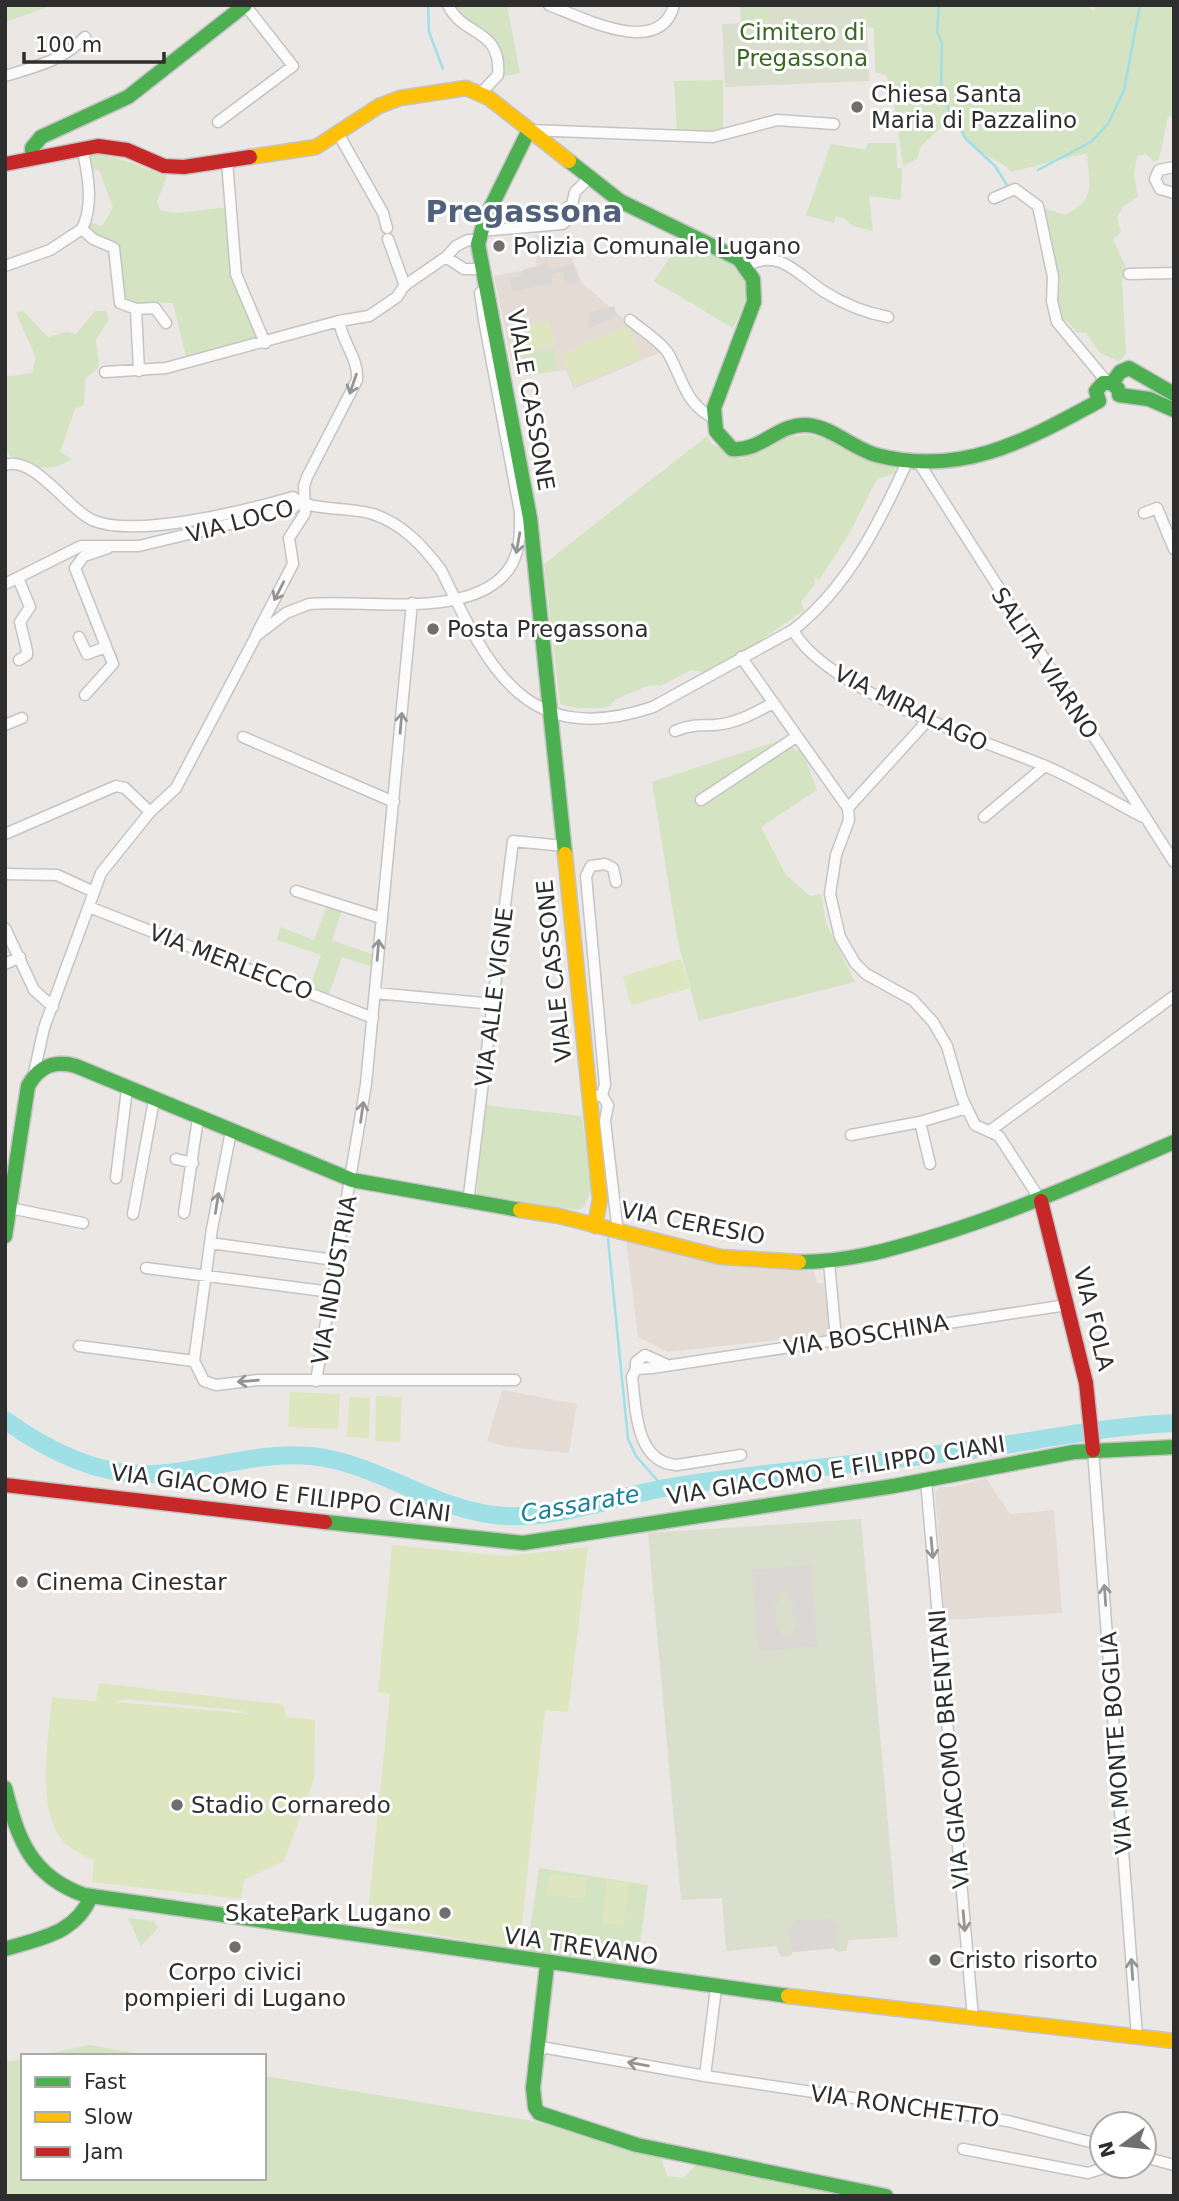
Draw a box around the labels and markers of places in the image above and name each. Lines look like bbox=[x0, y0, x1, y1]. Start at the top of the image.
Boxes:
place label: Chiesa Santa Maria di Pazzalino bbox=[871, 81, 1077, 133]
marker: Chiesa Santa Maria di Pazzalino bbox=[849, 99, 865, 115]
place label: Polizia Comunale Lugano bbox=[513, 233, 801, 259]
marker: Polizia Comunale Lugano bbox=[491, 238, 507, 254]
place label: Posta Pregassona bbox=[447, 616, 649, 642]
marker: Posta Pregassona bbox=[425, 621, 441, 637]
place label: Cinema Cinestar bbox=[36, 1569, 227, 1595]
marker: Cinema Cinestar bbox=[14, 1574, 30, 1590]
place label: Stadio Cornaredo bbox=[191, 1792, 391, 1818]
marker: Stadio Cornaredo bbox=[169, 1797, 185, 1813]
place label: SkatePark Lugano bbox=[225, 1900, 431, 1926]
marker: SkatePark Lugano bbox=[437, 1905, 453, 1921]
marker: Corpo civici pompieri di Lugano bbox=[227, 1939, 243, 1955]
place label: Cristo risorto bbox=[949, 1947, 1098, 1973]
marker: Cristo risorto bbox=[927, 1952, 943, 1968]
place label: Corpo civici pompieri di Lugano bbox=[124, 1959, 346, 2011]

